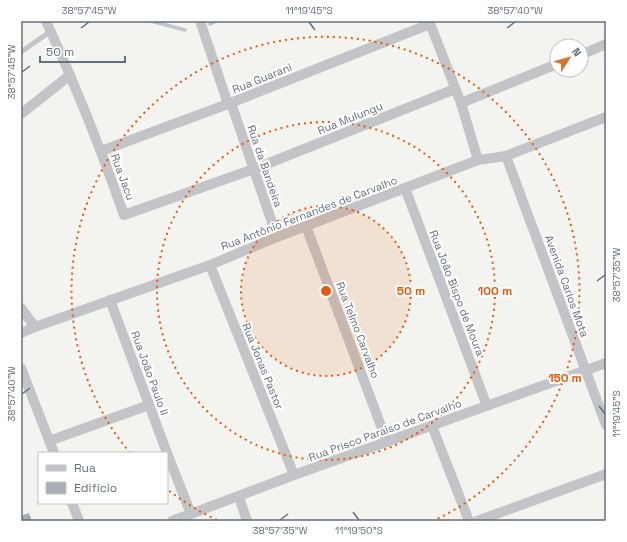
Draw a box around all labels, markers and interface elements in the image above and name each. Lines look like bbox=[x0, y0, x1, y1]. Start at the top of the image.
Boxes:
text: 38°57'45"W bbox=[62, 4, 117, 17]
text: 11°19'45"S bbox=[285, 4, 333, 17]
text: 38°57'40"W bbox=[487, 4, 543, 17]
scale bar bbox=[40, 38, 125, 64]
north arrow bbox=[549, 38, 589, 78]
text: 38°57'45"W bbox=[5, 44, 18, 99]
text: 50 m bbox=[46, 44, 74, 60]
text: N bbox=[569, 45, 585, 59]
street label: Rua Guarani bbox=[230, 60, 294, 96]
street label: Rua Mulungu bbox=[315, 99, 385, 137]
street label: Rua da Bandeira bbox=[244, 123, 286, 210]
street label: Rua Jacu bbox=[108, 152, 138, 202]
street label: Rua Antônio Fernandes de Carvalho bbox=[219, 173, 399, 253]
street label: Rua João Bispo de Moura bbox=[426, 228, 488, 359]
street label: Avenida Carlos Mota bbox=[542, 233, 592, 340]
text: 38°57'35"W bbox=[610, 247, 623, 303]
street label: Rua Telmo Carvalho bbox=[333, 280, 383, 380]
text: 50 m bbox=[397, 283, 425, 299]
text: 100 m bbox=[478, 283, 512, 299]
centre of rings bbox=[319, 284, 333, 298]
street label: Rua Jonas Pastor bbox=[239, 321, 287, 411]
street label: Rua João Paulo II bbox=[128, 329, 172, 417]
text: 38°57'40"W bbox=[5, 366, 18, 422]
text: 150 m bbox=[548, 370, 582, 386]
text: 11°19'45"S bbox=[610, 390, 623, 438]
street label: Rua Prisco Paraiso de Carvalho bbox=[307, 396, 464, 464]
legend bbox=[38, 452, 168, 504]
text: Rua bbox=[74, 460, 96, 476]
text: Edifício bbox=[74, 480, 117, 496]
text: 38°57'35"W bbox=[252, 524, 308, 537]
text: 11°19'50"S bbox=[335, 524, 383, 537]

